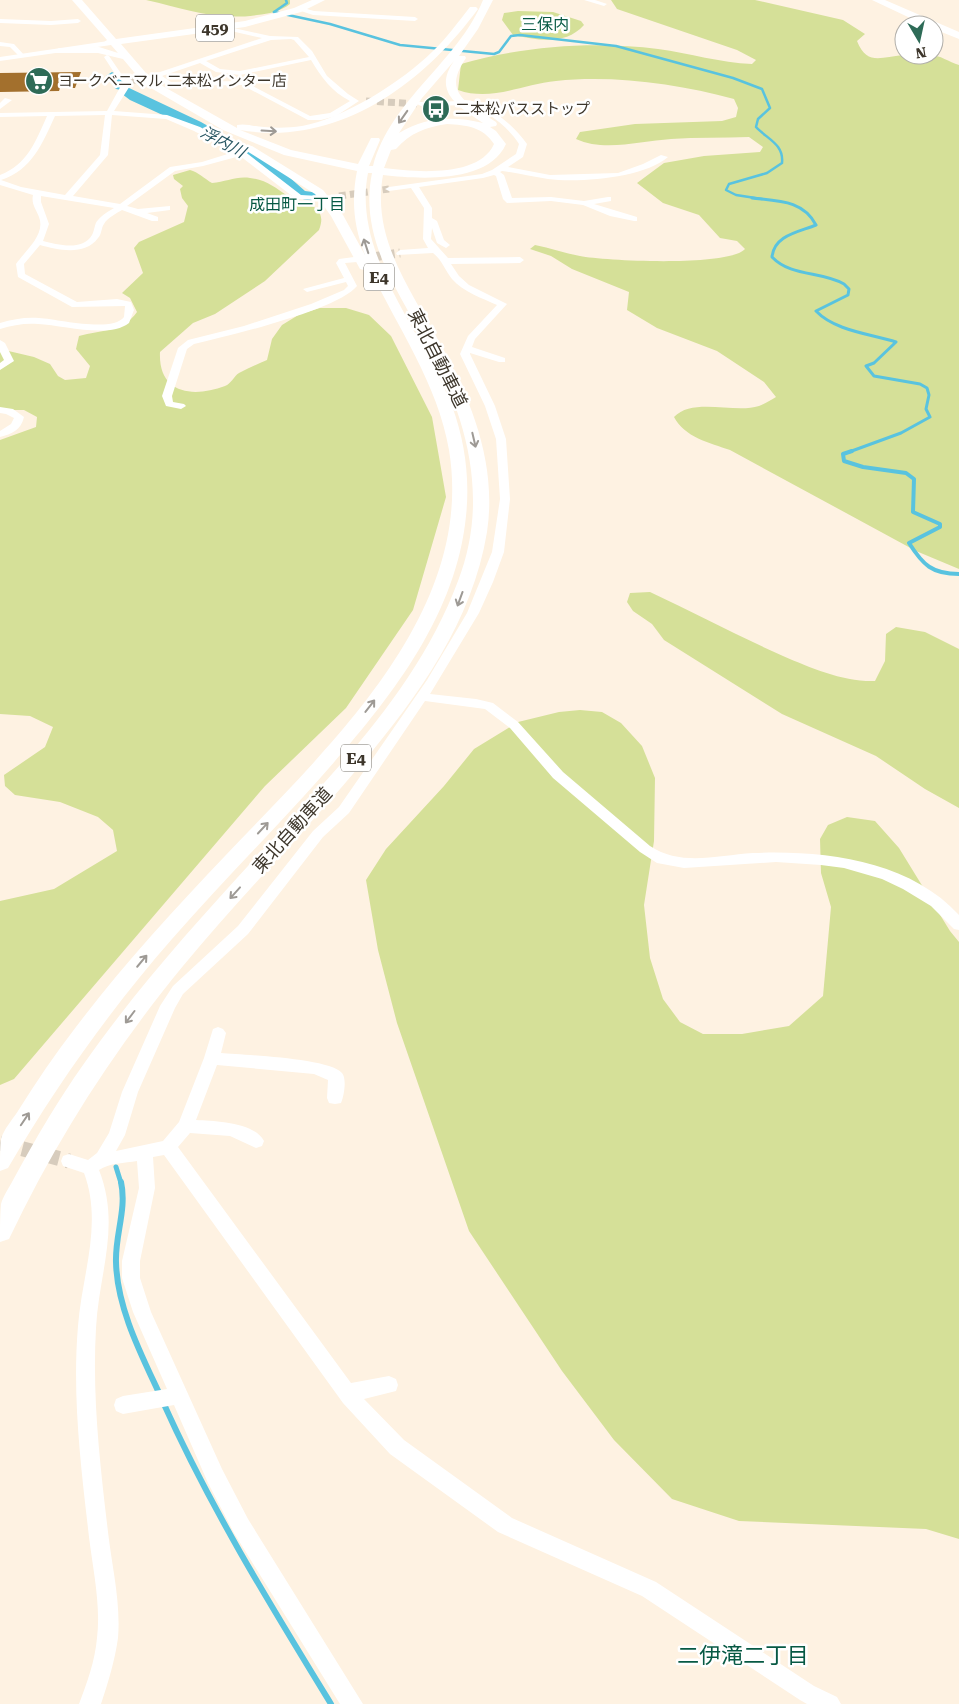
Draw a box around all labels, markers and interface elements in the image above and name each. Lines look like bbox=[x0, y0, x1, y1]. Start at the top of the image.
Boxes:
road number: 459 bbox=[196, 14, 234, 42]
district label: 三保内 bbox=[521, 15, 569, 34]
north arrow bbox=[894, 15, 944, 65]
text: N bbox=[914, 44, 928, 62]
supermarket icon: ヨークベニマル 二本松インター店 bbox=[24, 66, 54, 96]
place label: ヨークベニマル 二本松インター店 bbox=[58, 72, 287, 90]
bus stop icon: 二本松バスストップ bbox=[421, 94, 451, 124]
place label: 二本松バスストップ bbox=[455, 100, 590, 118]
one-way arrow bbox=[398, 110, 408, 124]
water label: 浮内川 bbox=[197, 122, 250, 163]
one-way arrow bbox=[261, 126, 277, 136]
district label: 成田町一丁目 bbox=[249, 195, 345, 214]
one-way arrow bbox=[361, 238, 371, 254]
road number: E4 bbox=[364, 264, 394, 290]
street label: 東北自動車道 bbox=[404, 305, 472, 411]
one-way arrow bbox=[470, 432, 479, 448]
one-way arrow bbox=[455, 591, 464, 606]
one-way arrow bbox=[365, 699, 376, 712]
road number: E4 bbox=[341, 744, 371, 771]
street label: 東北自動車道 bbox=[248, 783, 336, 877]
one-way arrow bbox=[257, 821, 269, 834]
one-way arrow bbox=[229, 887, 241, 900]
one-way arrow bbox=[137, 954, 148, 967]
one-way arrow bbox=[125, 1010, 135, 1024]
one-way arrow bbox=[20, 1113, 30, 1127]
district label: 二伊滝二丁目 bbox=[677, 1643, 809, 1668]

